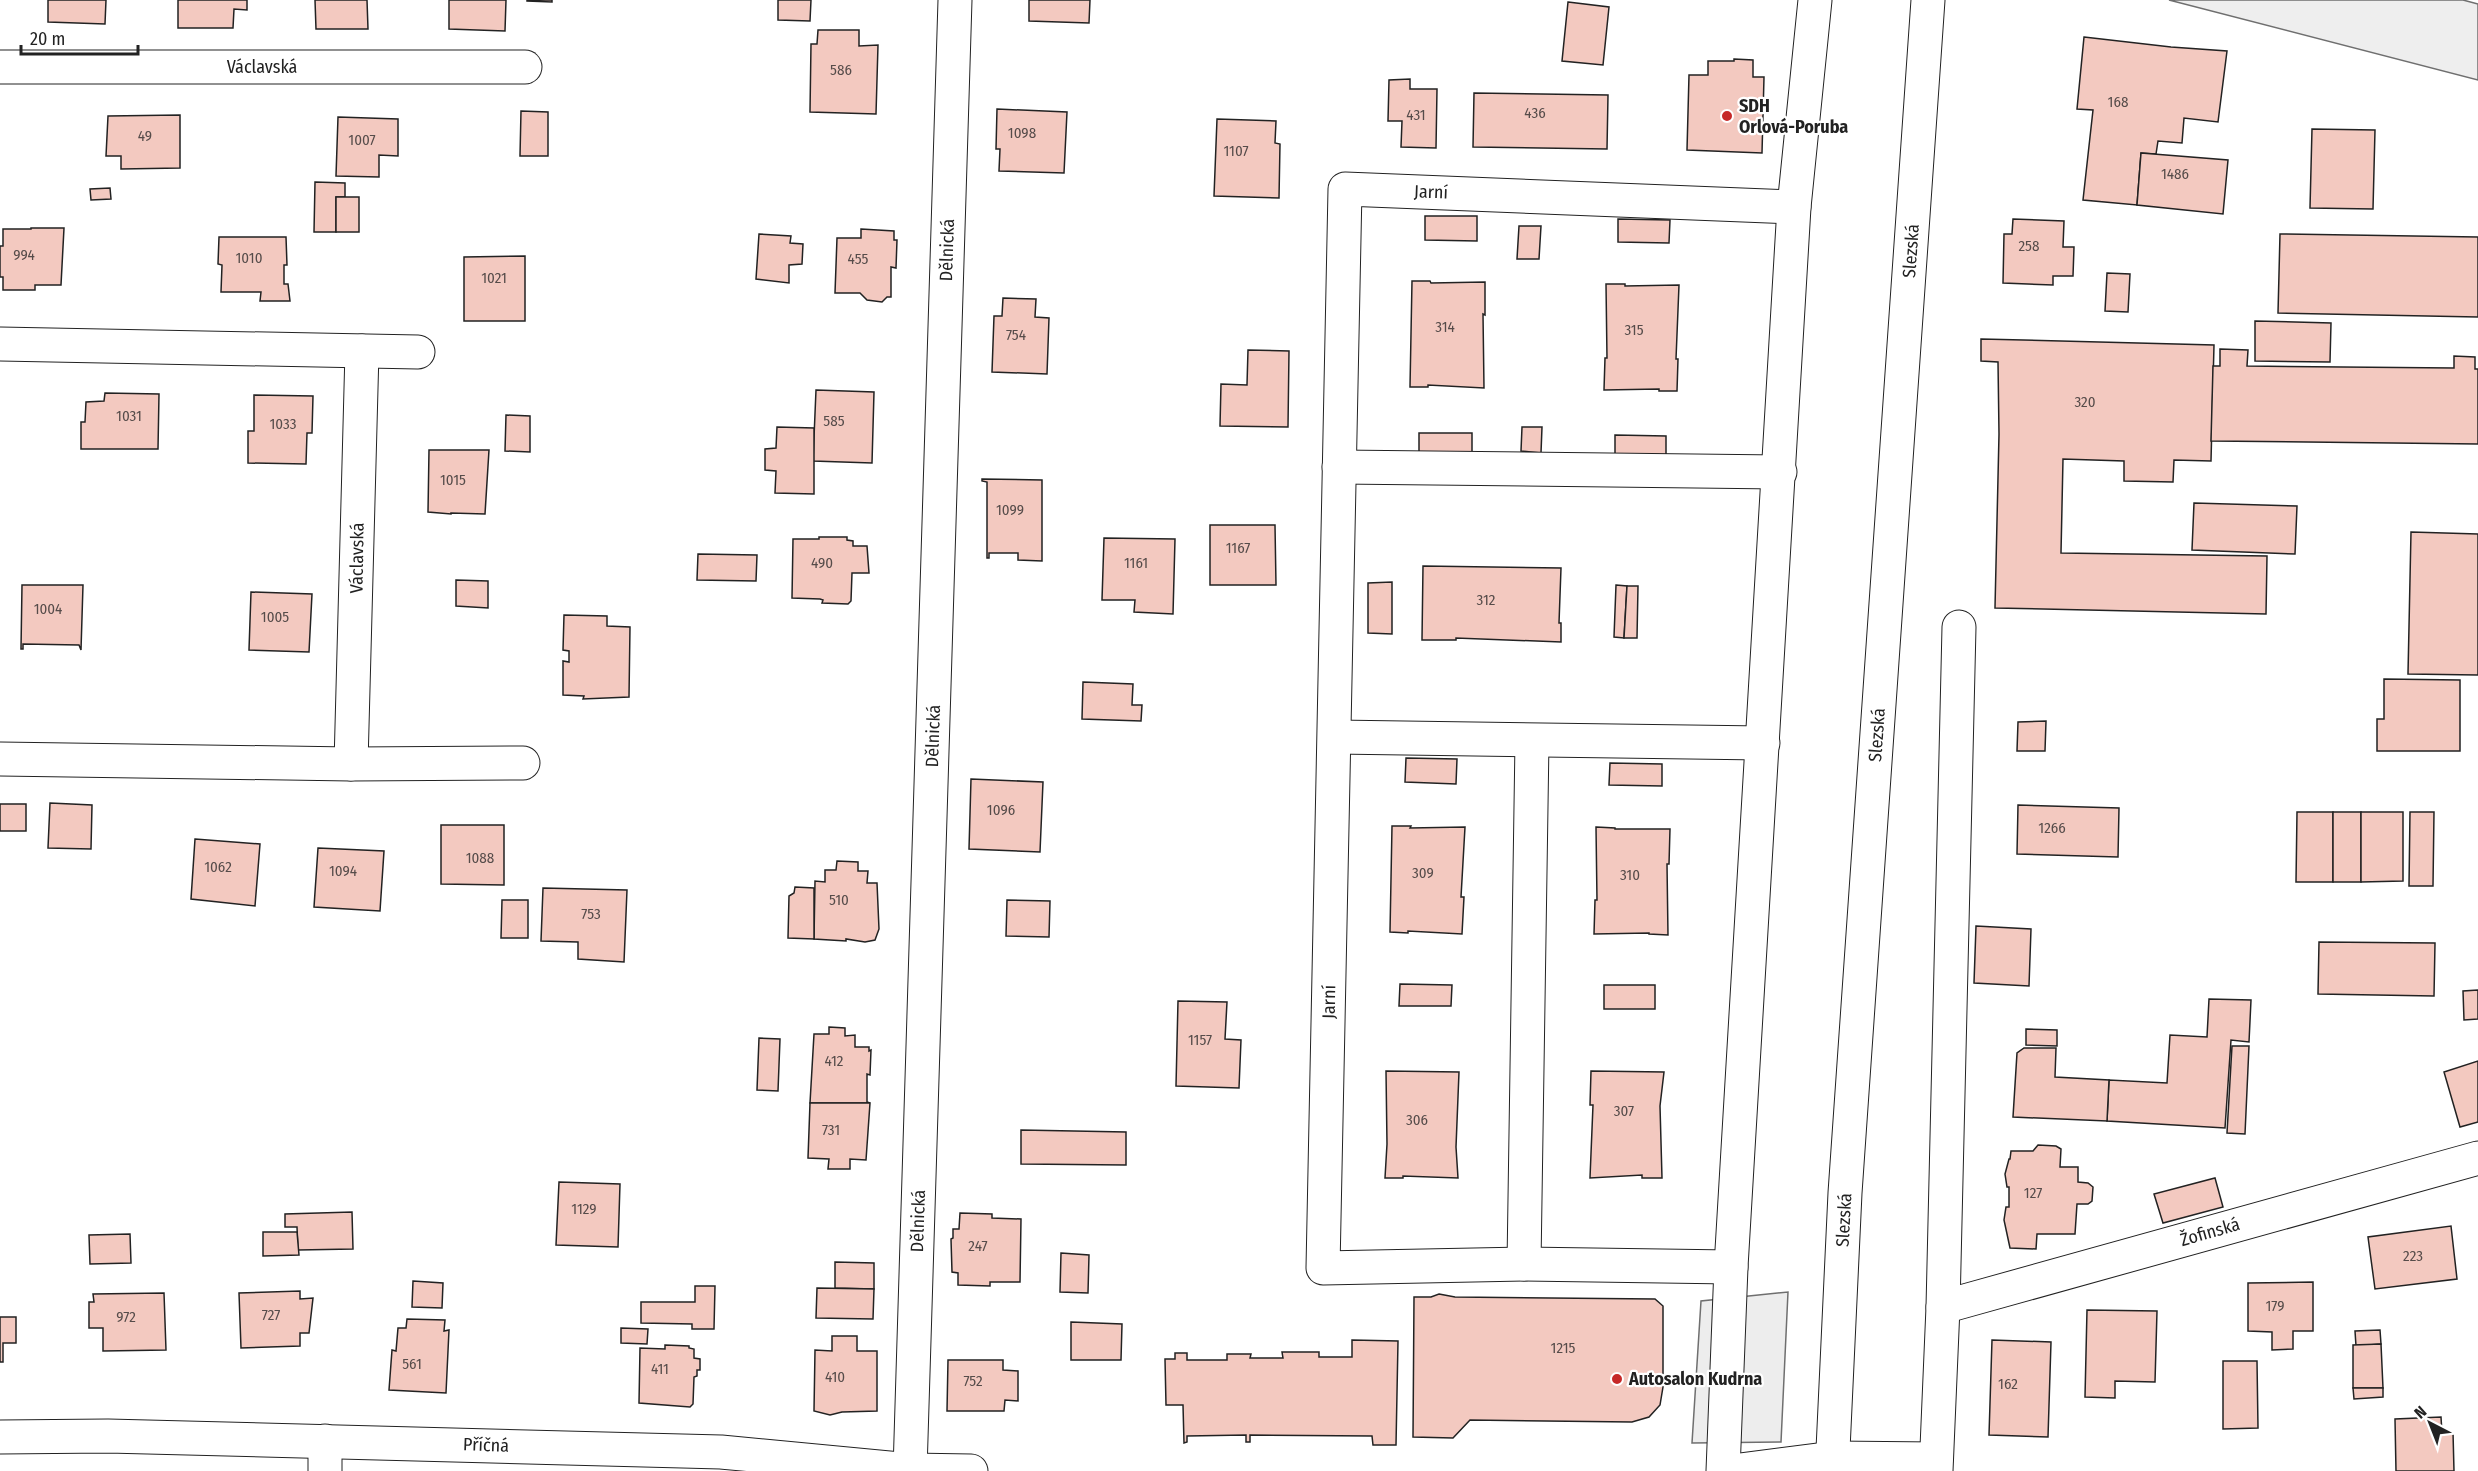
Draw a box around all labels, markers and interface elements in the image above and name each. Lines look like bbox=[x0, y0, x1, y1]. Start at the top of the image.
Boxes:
scale bar bbox=[21, 18, 138, 56]
text: 20 m bbox=[30, 28, 65, 50]
street label: Václavská bbox=[227, 56, 298, 78]
house number: 586 bbox=[830, 61, 852, 79]
house number: 168 bbox=[2108, 93, 2128, 111]
place label: SDH Orlová-Poruba bbox=[1739, 95, 1848, 138]
house number: 436 bbox=[1524, 104, 1546, 122]
house number: 431 bbox=[1406, 106, 1426, 124]
marker: SDH Orlová-Poruba bbox=[1720, 109, 1734, 123]
house number: 1098 bbox=[1008, 124, 1036, 142]
house number: 49 bbox=[138, 127, 152, 145]
house number: 1007 bbox=[348, 131, 376, 149]
house number: 1107 bbox=[1223, 142, 1249, 160]
house number: 1486 bbox=[2161, 165, 2189, 183]
street label: Jarní bbox=[1414, 180, 1449, 204]
street label: Dělnická bbox=[935, 218, 959, 282]
street label: Slezská bbox=[1898, 223, 1924, 279]
house number: 258 bbox=[2018, 237, 2040, 255]
house number: 994 bbox=[13, 246, 35, 264]
house number: 1010 bbox=[236, 249, 262, 267]
house number: 455 bbox=[848, 250, 869, 268]
house number: 1021 bbox=[481, 269, 507, 287]
house number: 314 bbox=[1435, 318, 1455, 336]
house number: 315 bbox=[1624, 321, 1644, 339]
house number: 754 bbox=[1006, 326, 1026, 344]
house number: 320 bbox=[2074, 393, 2096, 411]
house number: 1031 bbox=[116, 407, 142, 425]
house number: 585 bbox=[823, 412, 845, 430]
house number: 1033 bbox=[269, 415, 297, 433]
house number: 1015 bbox=[440, 471, 466, 489]
house number: 1099 bbox=[996, 501, 1024, 519]
street label: Václavská bbox=[345, 522, 369, 594]
house number: 1167 bbox=[1226, 539, 1250, 557]
house number: 490 bbox=[811, 554, 833, 572]
house number: 1161 bbox=[1124, 554, 1148, 572]
house number: 312 bbox=[1477, 591, 1496, 609]
house number: 1004 bbox=[34, 600, 62, 618]
house number: 1005 bbox=[261, 608, 289, 626]
street label: Dělnická bbox=[921, 704, 945, 768]
street label: Slezská bbox=[1864, 707, 1890, 763]
house number: 1096 bbox=[987, 801, 1015, 819]
house number: 1266 bbox=[2038, 819, 2066, 837]
house number: 1088 bbox=[466, 849, 494, 867]
house number: 1062 bbox=[204, 858, 232, 876]
house number: 1094 bbox=[329, 862, 357, 880]
house number: 309 bbox=[1412, 864, 1434, 882]
house number: 310 bbox=[1620, 866, 1640, 884]
house number: 510 bbox=[829, 891, 849, 909]
house number: 753 bbox=[581, 905, 601, 923]
street label: Jarní bbox=[1318, 984, 1340, 1019]
house number: 1157 bbox=[1188, 1031, 1212, 1049]
house number: 412 bbox=[825, 1052, 844, 1070]
house number: 307 bbox=[1614, 1102, 1634, 1120]
house number: 306 bbox=[1406, 1111, 1428, 1129]
house number: 731 bbox=[822, 1121, 840, 1139]
house number: 127 bbox=[2024, 1184, 2042, 1202]
street label: Dělnická bbox=[906, 1189, 930, 1253]
street label: Slezská bbox=[1832, 1192, 1856, 1248]
house number: 1129 bbox=[571, 1200, 597, 1218]
street label: Žofinská bbox=[2178, 1213, 2243, 1251]
house number: 247 bbox=[968, 1237, 988, 1255]
house number: 223 bbox=[2403, 1247, 2423, 1265]
house number: 179 bbox=[2266, 1297, 2285, 1315]
house number: 727 bbox=[262, 1306, 280, 1324]
house number: 972 bbox=[116, 1308, 136, 1326]
house number: 1215 bbox=[1551, 1339, 1576, 1357]
house number: 561 bbox=[402, 1355, 422, 1373]
house number: 411 bbox=[651, 1360, 669, 1378]
house number: 410 bbox=[825, 1368, 845, 1386]
place label: Autosalon Kudrna bbox=[1628, 1368, 1762, 1390]
house number: 752 bbox=[963, 1372, 983, 1390]
marker: Autosalon Kudrna bbox=[1610, 1372, 1624, 1386]
house number: 162 bbox=[1998, 1375, 2018, 1393]
north arrow bbox=[2400, 1393, 2460, 1453]
text: N bbox=[2410, 1402, 2430, 1422]
street label: Příčná bbox=[463, 1433, 509, 1457]

